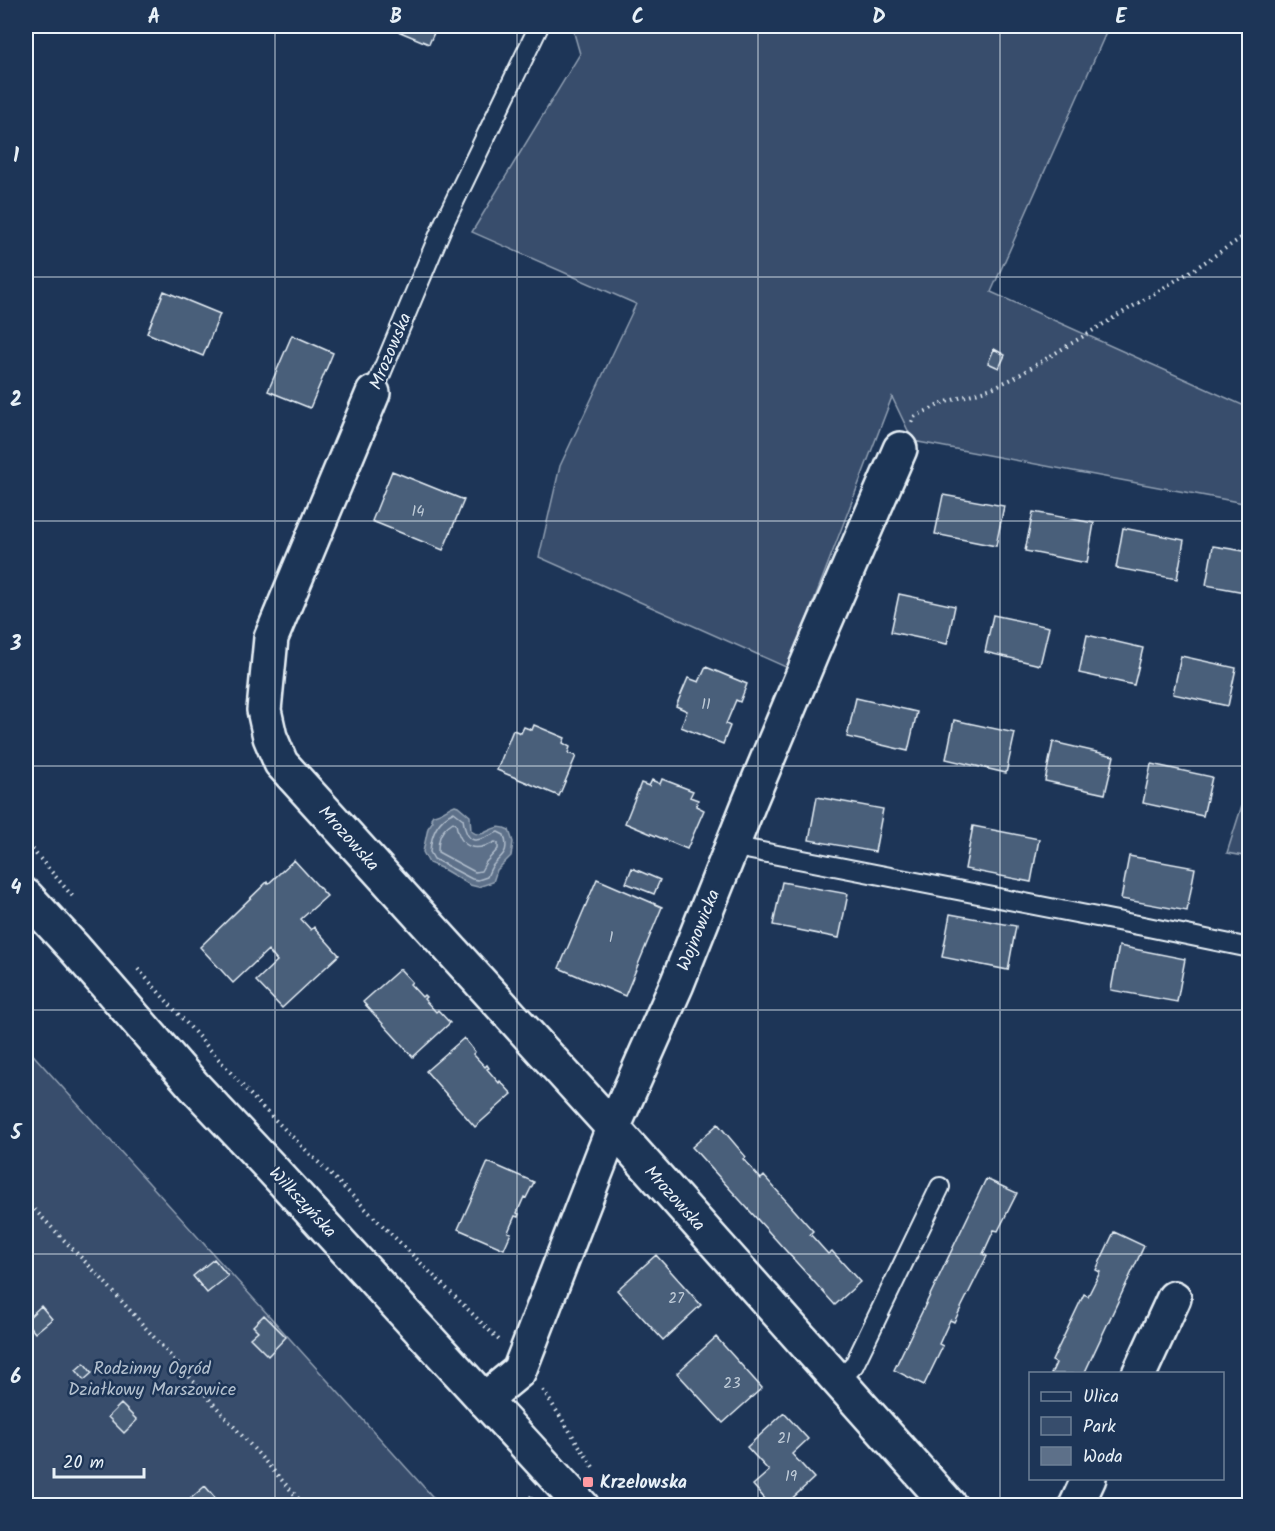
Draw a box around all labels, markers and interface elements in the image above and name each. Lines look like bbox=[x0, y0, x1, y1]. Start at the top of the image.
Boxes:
text: A bbox=[148, 2, 160, 34]
text: B bbox=[390, 2, 402, 34]
text: C bbox=[632, 2, 644, 34]
text: D bbox=[872, 2, 886, 34]
text: E bbox=[1115, 2, 1127, 34]
text: 1 bbox=[13, 141, 19, 173]
street label: Mrozowska bbox=[362, 309, 421, 395]
text: 2 bbox=[10, 385, 22, 417]
house number: 14 bbox=[412, 500, 424, 524]
text: 3 bbox=[10, 629, 22, 661]
house number: 11 bbox=[701, 693, 711, 717]
street label: Mrozowska bbox=[310, 799, 386, 879]
text: 4 bbox=[11, 873, 22, 905]
street label: Wojnowicka bbox=[670, 885, 729, 976]
house number: 1 bbox=[609, 926, 614, 950]
text: 5 bbox=[10, 1118, 23, 1150]
street label: Mrozowska bbox=[636, 1159, 712, 1239]
street label: Wilkszyńska bbox=[261, 1160, 343, 1246]
house number: 27 bbox=[668, 1287, 685, 1311]
park label: Rodzinny Ogród Działkowy Marszowice bbox=[68, 1355, 236, 1405]
text: 6 bbox=[11, 1362, 22, 1394]
house number: 23 bbox=[723, 1372, 741, 1396]
legend bbox=[1029, 1372, 1224, 1480]
text: Ulica bbox=[1083, 1383, 1119, 1412]
text: Park bbox=[1083, 1413, 1116, 1442]
house number: 21 bbox=[777, 1427, 791, 1451]
scale bar bbox=[54, 1441, 144, 1479]
text: Woda bbox=[1083, 1443, 1123, 1472]
text: 20 m bbox=[63, 1449, 104, 1478]
house number: 19 bbox=[785, 1465, 798, 1489]
place label: Krzelowska bbox=[600, 1469, 687, 1498]
marker: Krzelowska bbox=[581, 1475, 595, 1489]

